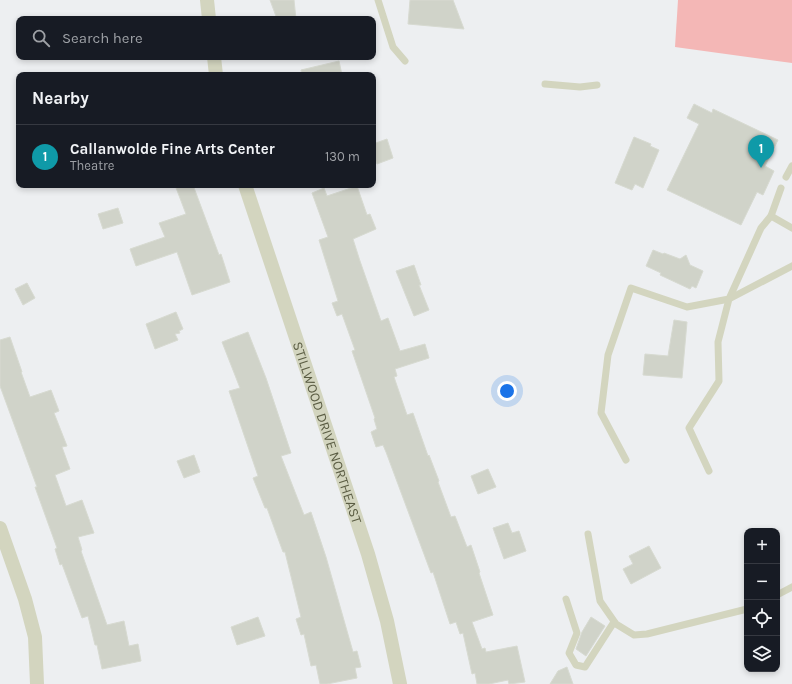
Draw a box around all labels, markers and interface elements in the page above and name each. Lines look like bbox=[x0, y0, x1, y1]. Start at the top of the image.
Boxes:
search box bbox=[16, 16, 376, 60]
icon: search bbox=[30, 27, 52, 49]
text: Search here bbox=[62, 29, 143, 47]
text: Nearby bbox=[32, 88, 89, 108]
pin: 1 bbox=[748, 135, 774, 168]
text: Callanwolde Fine Arts Center bbox=[70, 140, 275, 158]
text: 1 bbox=[43, 149, 47, 164]
text: 130 m bbox=[325, 149, 360, 164]
text: Theatre bbox=[70, 158, 114, 173]
street label: STILLWOOD DRIVE NORTHEAST bbox=[289, 339, 366, 526]
your location bbox=[497, 381, 517, 401]
map controls bbox=[744, 528, 780, 672]
button: + bbox=[744, 528, 780, 564]
button: − bbox=[744, 564, 780, 600]
button: locate bbox=[744, 600, 780, 636]
button: layers bbox=[744, 636, 780, 672]

